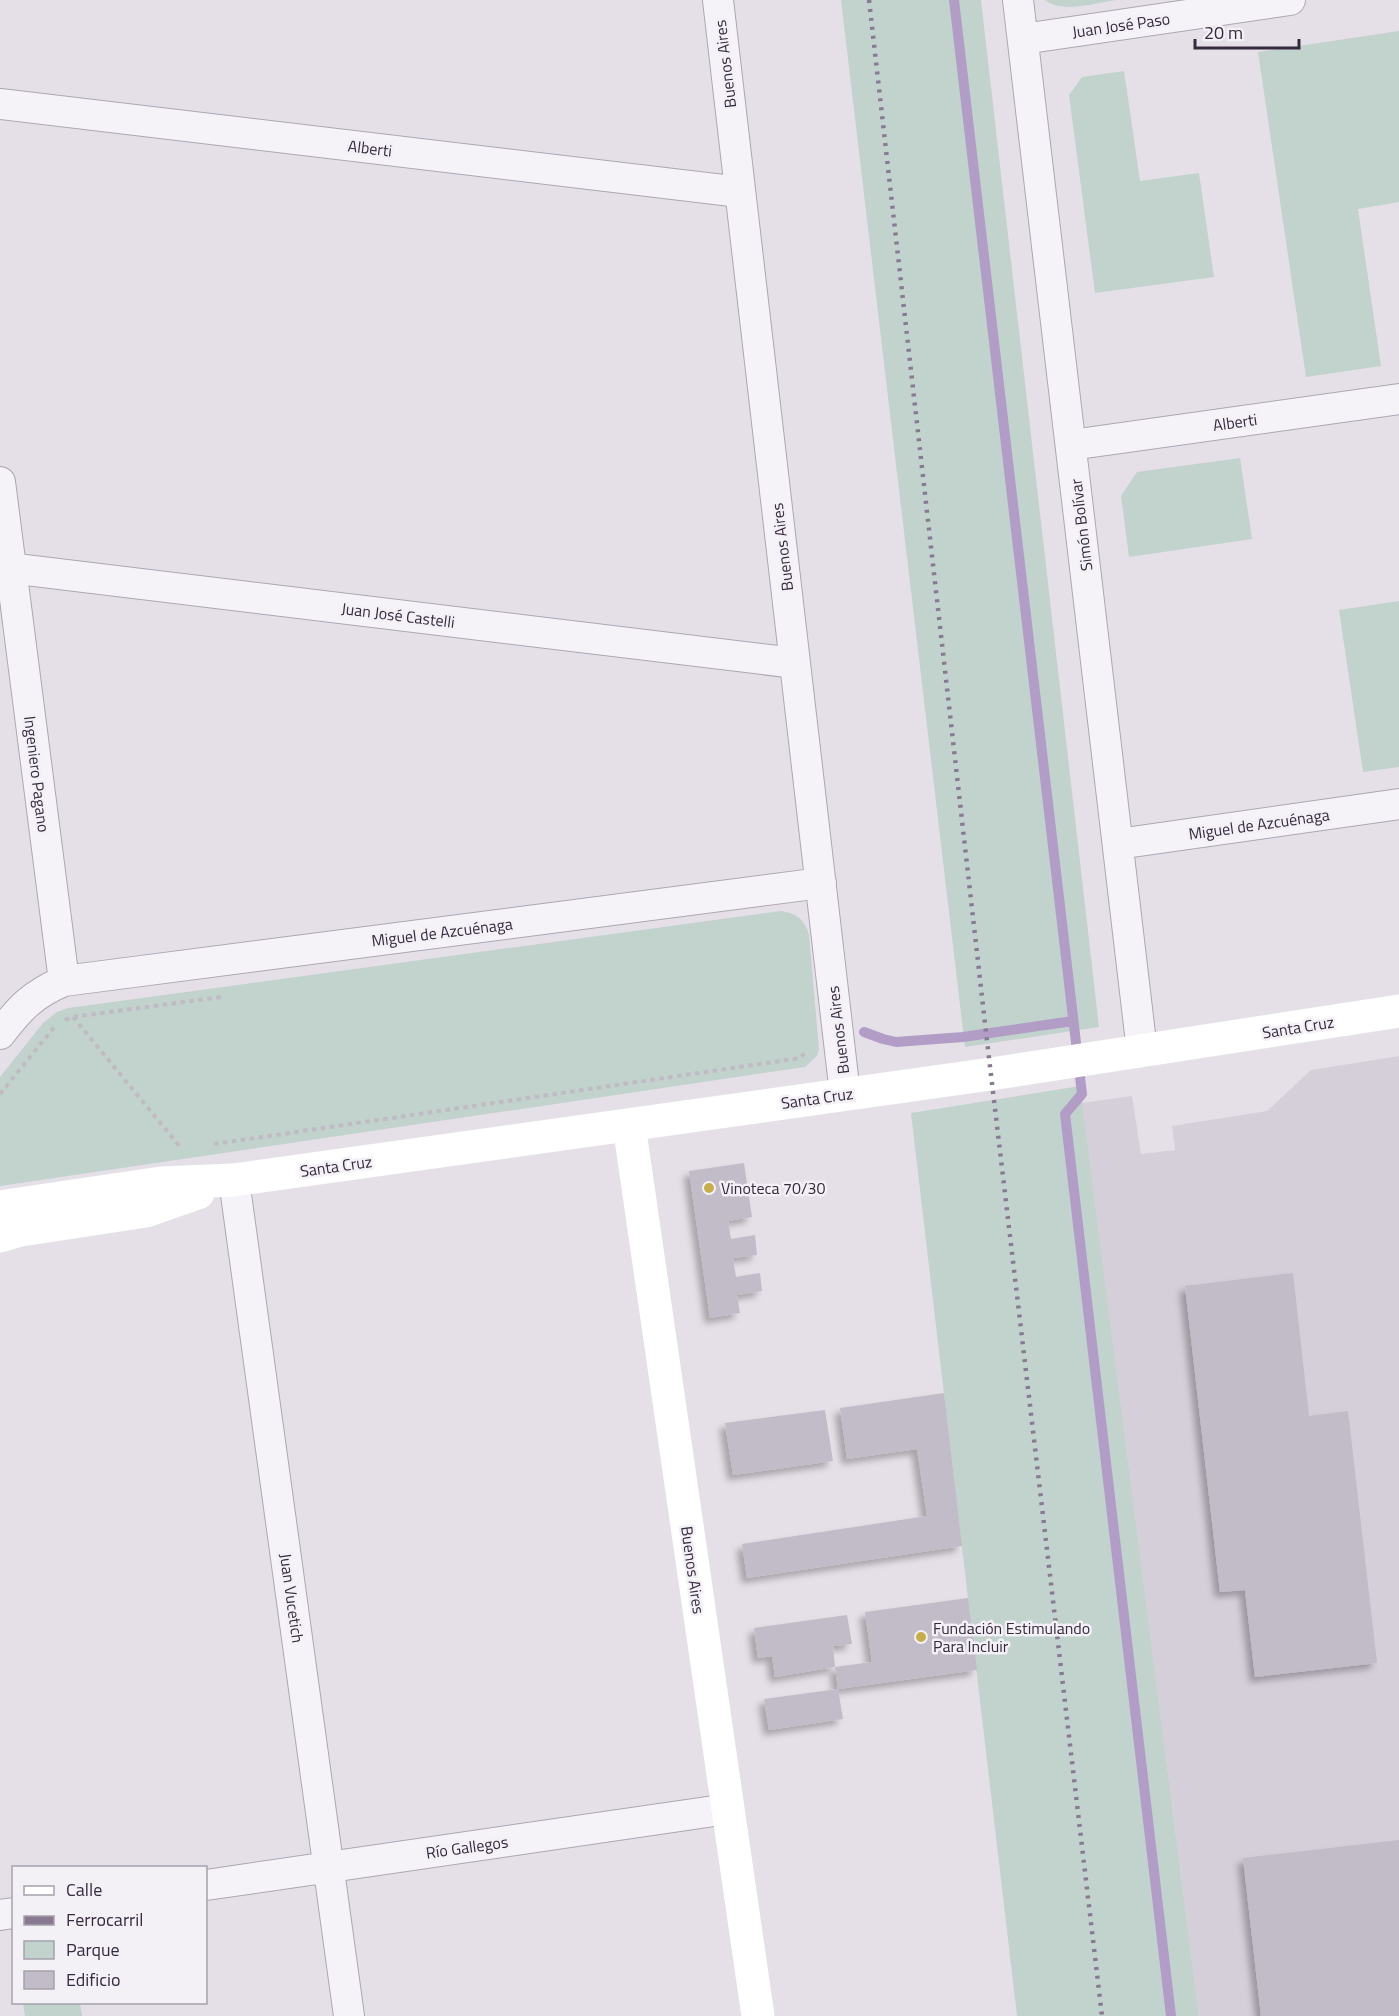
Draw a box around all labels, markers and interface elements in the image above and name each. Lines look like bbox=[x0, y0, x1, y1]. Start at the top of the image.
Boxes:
street label: Juan José Paso bbox=[1071, 6, 1171, 44]
scale bar bbox=[1195, 12, 1298, 50]
street label: Buenos Aires bbox=[708, 19, 742, 109]
text: 20 m bbox=[1204, 19, 1243, 46]
street label: Alberti bbox=[347, 133, 393, 163]
street label: Alberti bbox=[1211, 407, 1259, 437]
street label: Simón Bolívar bbox=[1063, 477, 1099, 572]
street label: Buenos Aires bbox=[765, 502, 799, 592]
street label: Juan José Castelli bbox=[340, 596, 456, 634]
street label: Ingeniero Pagano bbox=[18, 714, 56, 834]
street label: Miguel de Azcuénaga bbox=[1187, 802, 1331, 846]
street label: Miguel de Azcuénaga bbox=[370, 911, 514, 953]
street label: Buenos Aires bbox=[821, 985, 855, 1075]
street label: Santa Cruz bbox=[1260, 1009, 1336, 1045]
street label: Santa Cruz bbox=[780, 1081, 854, 1115]
street label: Santa Cruz bbox=[299, 1149, 373, 1183]
place label: Vinoteca 70/30 bbox=[721, 1176, 825, 1200]
marker: Vinoteca 70/30 bbox=[702, 1181, 716, 1195]
street label: Buenos Aires bbox=[675, 1525, 711, 1615]
street label: Juan Vucetich bbox=[274, 1552, 310, 1644]
place label: Fundación Estimulando Para Incluir bbox=[933, 1616, 1090, 1658]
marker: Fundación Estimulando Para Incluir bbox=[914, 1630, 928, 1644]
street label: Río Gallegos bbox=[424, 1829, 510, 1865]
legend bbox=[12, 1866, 207, 2004]
text: Calle bbox=[66, 1876, 102, 1903]
text: Ferrocarril bbox=[66, 1906, 143, 1933]
text: Parque bbox=[66, 1936, 120, 1963]
text: Edificio bbox=[66, 1966, 120, 1993]

